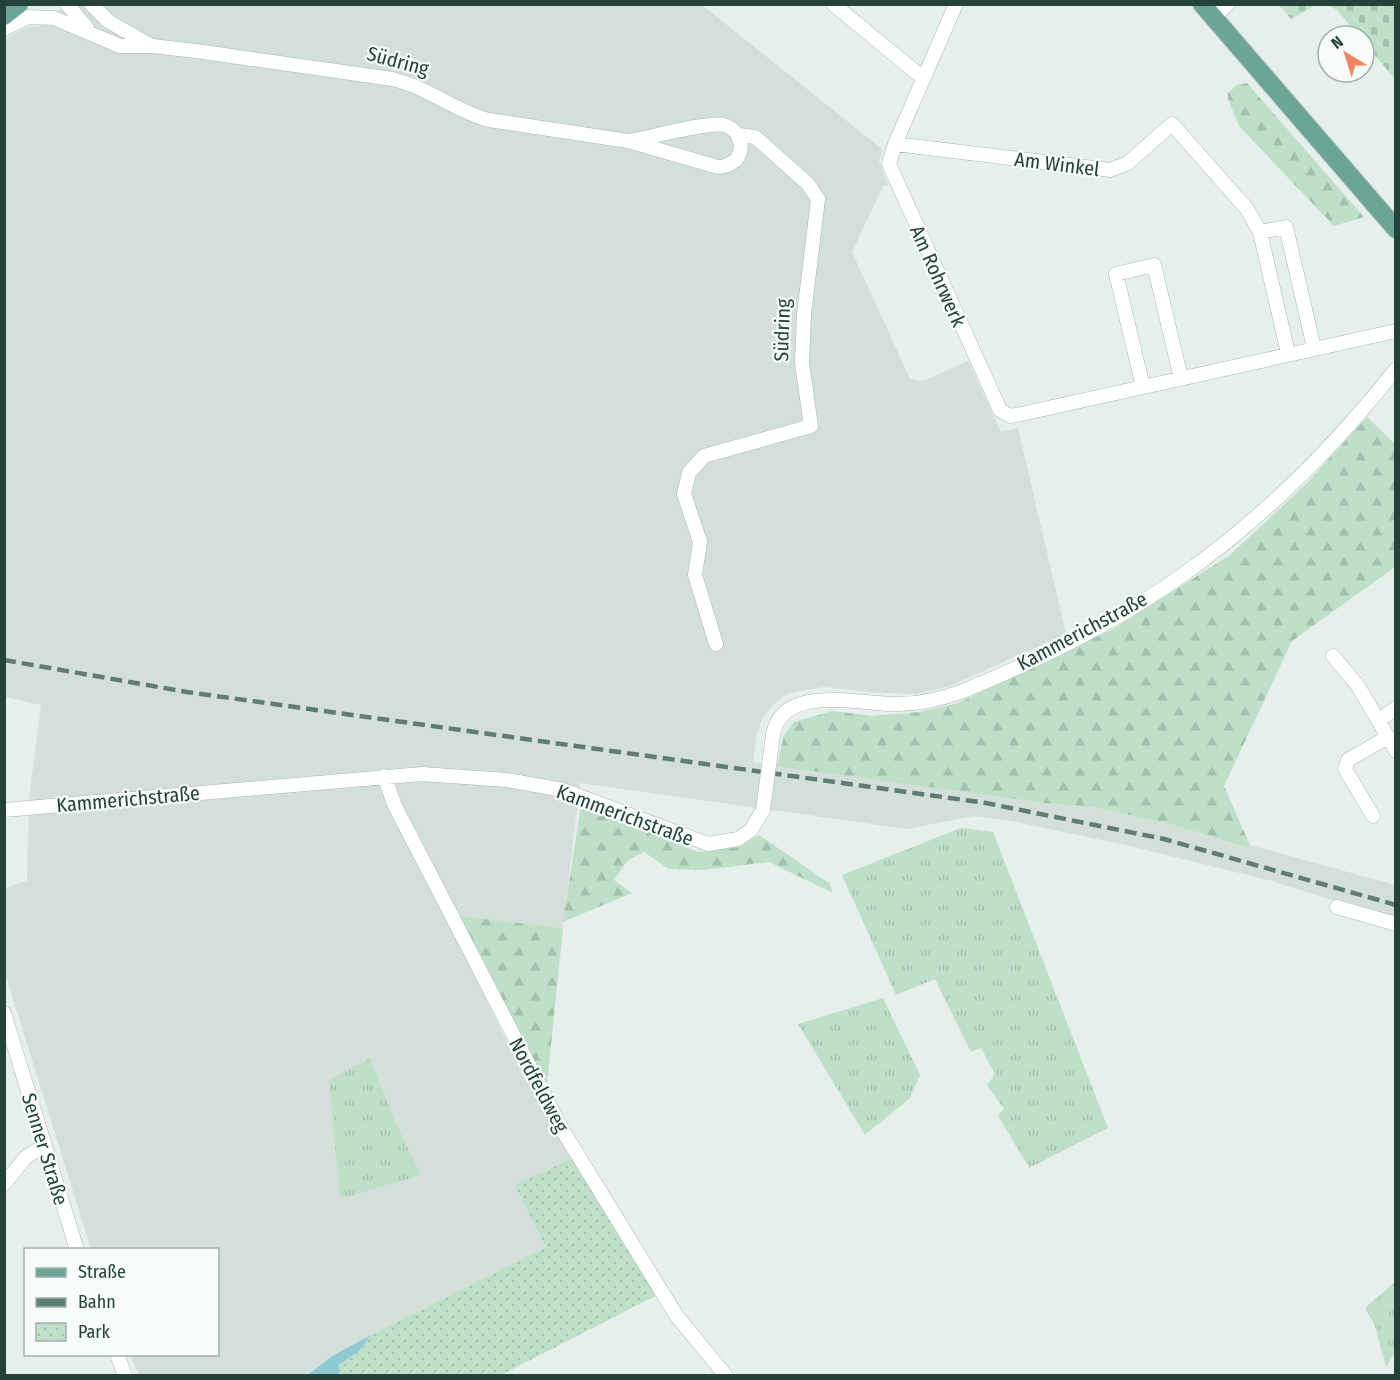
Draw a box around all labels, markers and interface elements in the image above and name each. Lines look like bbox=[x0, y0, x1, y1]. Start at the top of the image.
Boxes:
north arrow bbox=[1316, 24, 1376, 84]
text: N bbox=[1327, 32, 1347, 53]
street label: Südring bbox=[364, 41, 432, 81]
street label: Am Winkel bbox=[1013, 147, 1101, 181]
street label: Am Rohrwerk bbox=[905, 222, 971, 331]
street label: Südring bbox=[769, 297, 795, 362]
street label: Kammerichstraße bbox=[1013, 587, 1151, 675]
street label: Kammerichstraße bbox=[553, 779, 697, 851]
street label: Kammerichstraße bbox=[55, 781, 201, 817]
street label: Nordfeldweg bbox=[504, 1034, 574, 1137]
street label: Senner Straße bbox=[17, 1090, 73, 1208]
legend bbox=[24, 1248, 219, 1356]
text: Straße bbox=[78, 1261, 126, 1283]
text: Bahn bbox=[78, 1291, 116, 1313]
text: Park bbox=[78, 1321, 111, 1343]

